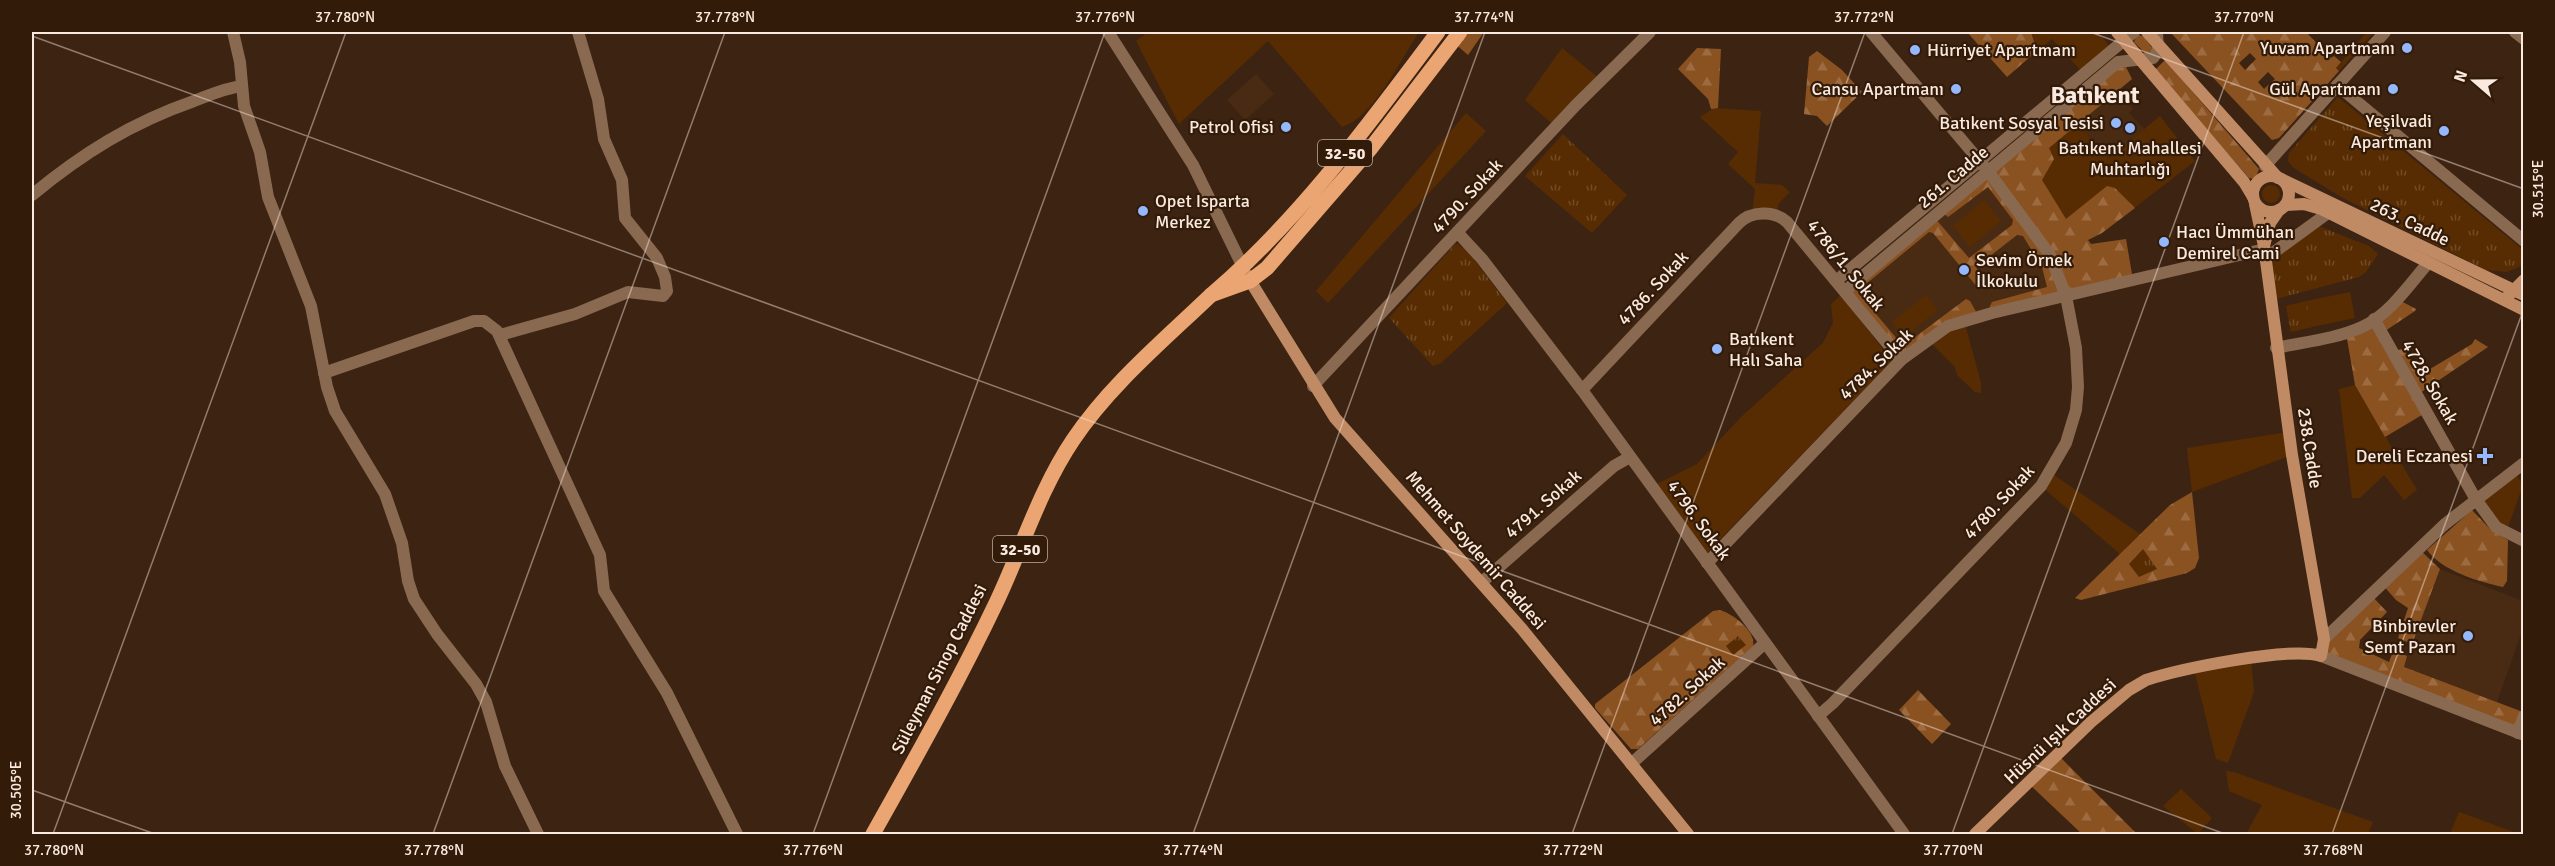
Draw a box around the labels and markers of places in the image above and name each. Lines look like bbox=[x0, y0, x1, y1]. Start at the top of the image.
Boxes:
place label: Yuvam Apartmanı bbox=[2260, 37, 2395, 59]
place label: Hürriyet Apartmanı bbox=[1927, 39, 2076, 61]
marker: Yuvam Apartmanı bbox=[2400, 41, 2414, 55]
marker: Hürriyet Apartmanı bbox=[1908, 43, 1922, 57]
place label: Cansu Apartmanı bbox=[1811, 78, 1944, 100]
place label: Gül Apartmanı bbox=[2269, 78, 2381, 100]
marker: Cansu Apartmanı bbox=[1949, 82, 1963, 96]
marker: Gül Apartmanı bbox=[2386, 82, 2400, 96]
place label: Yeşilvadi Apartmanı bbox=[2351, 110, 2432, 153]
place label: Batıkent Sosyal Tesisi bbox=[1939, 112, 2104, 134]
place label: Petrol Ofisi bbox=[1189, 116, 1274, 138]
marker: Batıkent Sosyal Tesisi bbox=[2109, 116, 2123, 130]
marker: Petrol Ofisi bbox=[1279, 120, 1293, 134]
marker: Batıkent Mahallesi Muhtarlığı bbox=[2123, 121, 2137, 135]
marker: Yeşilvadi Apartmanı bbox=[2437, 124, 2451, 138]
place label: Batıkent Mahallesi Muhtarlığı bbox=[2058, 137, 2202, 180]
place label: Opet Isparta Merkez bbox=[1155, 190, 1250, 233]
marker: Opet Isparta Merkez bbox=[1136, 204, 1150, 218]
place label: Hacı Ümmühan Demirel Cami bbox=[2176, 221, 2294, 264]
marker: Hacı Ümmühan Demirel Cami bbox=[2157, 235, 2171, 249]
place label: Sevim Örnek İlkokulu bbox=[1976, 249, 2072, 292]
marker: Sevim Örnek İlkokulu bbox=[1957, 263, 1971, 277]
place label: Batıkent Halı Saha bbox=[1729, 328, 1802, 371]
marker: Batıkent Halı Saha bbox=[1710, 342, 1724, 356]
place label: Dereli Eczanesi bbox=[2356, 445, 2473, 467]
marker: Dereli Eczanesi bbox=[2478, 449, 2492, 463]
place label: Binbirevler Semt Pazarı bbox=[2364, 615, 2456, 658]
marker: Binbirevler Semt Pazarı bbox=[2461, 629, 2475, 643]

